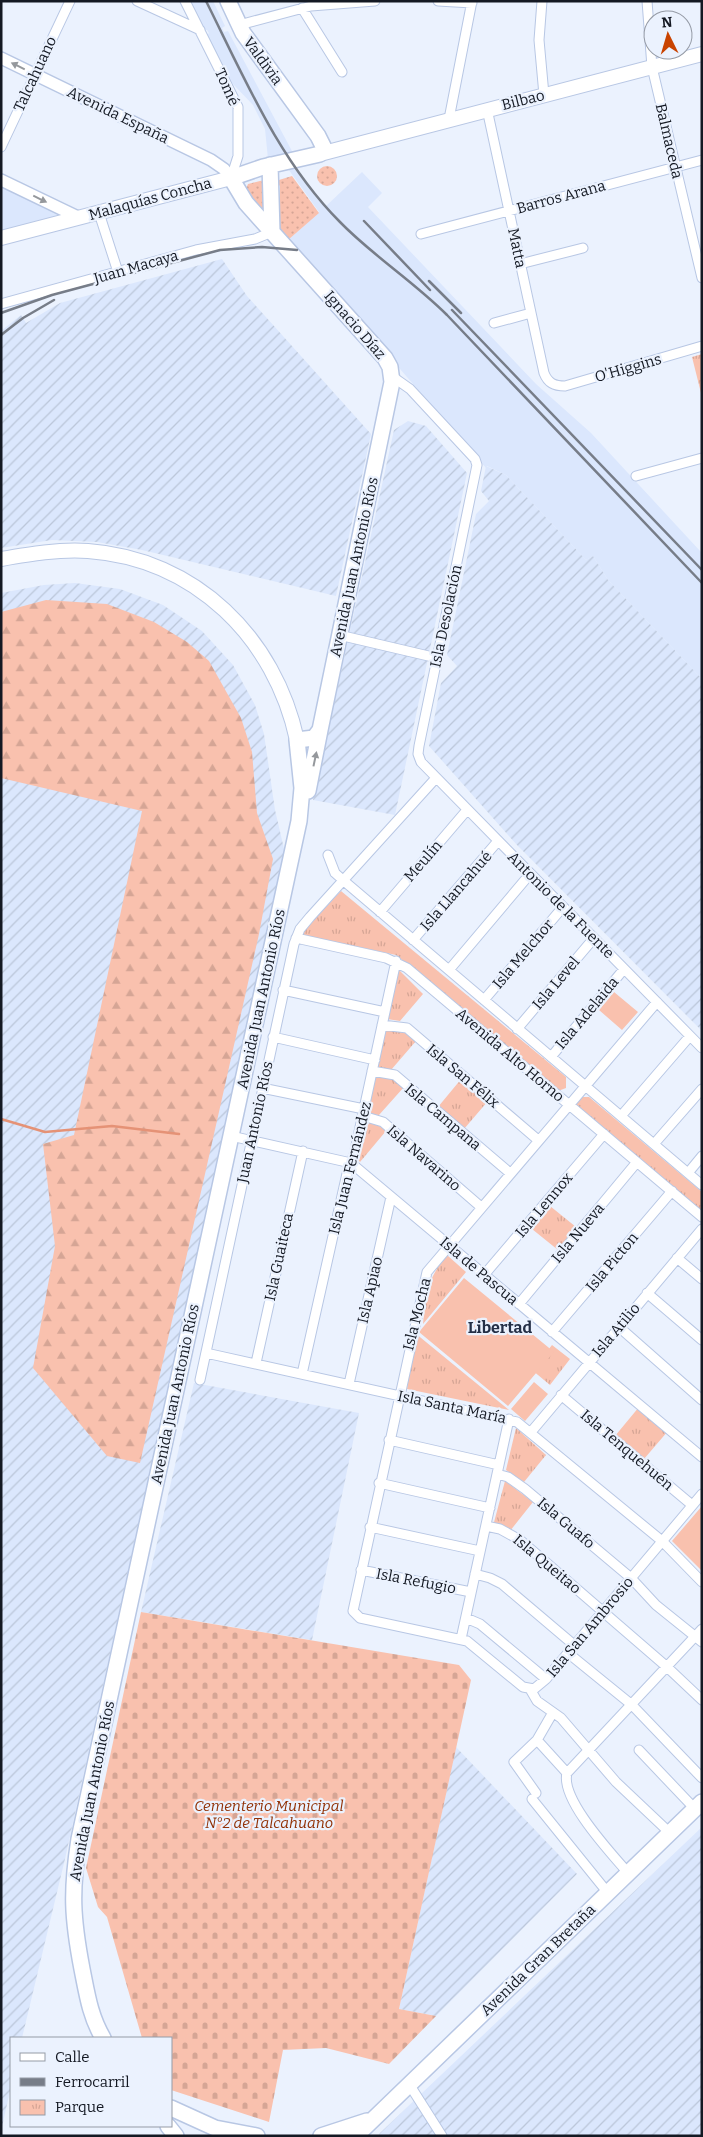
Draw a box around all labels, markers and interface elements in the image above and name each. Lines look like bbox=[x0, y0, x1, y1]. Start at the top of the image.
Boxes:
north arrow bbox=[643, 10, 693, 60]
text: N bbox=[661, 14, 673, 31]
street label: Talcahuano bbox=[10, 33, 60, 115]
street label: Valdivia bbox=[240, 33, 286, 89]
one-way arrow bbox=[11, 62, 25, 70]
street label: Tomé bbox=[211, 65, 243, 109]
street label: Avenida España bbox=[64, 83, 172, 147]
street label: Bilbao bbox=[500, 86, 546, 114]
street label: Balmaceda bbox=[652, 102, 686, 180]
street label: Malaquías Concha bbox=[87, 174, 213, 224]
street label: Barros Arana bbox=[515, 176, 607, 218]
one-way arrow bbox=[33, 195, 48, 203]
street label: Matta bbox=[504, 226, 530, 270]
street label: Juan Macaya bbox=[91, 246, 180, 288]
street label: Ignacio Díaz bbox=[320, 287, 390, 363]
street label: O'Higgins bbox=[593, 350, 663, 386]
street label: Avenida Juan Antonio Ríos bbox=[326, 475, 382, 659]
street label: Isla Desolación bbox=[426, 562, 466, 669]
one-way arrow bbox=[311, 750, 319, 766]
street label: Meulín bbox=[400, 836, 446, 885]
street label: Isla Llancahué bbox=[416, 847, 496, 935]
street label: Antonio de la Fuente bbox=[504, 848, 618, 962]
street label: Avenida Juan Antonio Ríos bbox=[233, 907, 289, 1091]
street label: Isla Melchor bbox=[489, 915, 558, 992]
street label: Isla Level bbox=[529, 953, 583, 1013]
street label: Isla Adelaida bbox=[552, 973, 622, 1053]
street label: Avenida Alto Horno bbox=[452, 1004, 568, 1106]
street label: Isla San Félix bbox=[423, 1040, 504, 1112]
street label: Juan Antonio Ríos bbox=[233, 1059, 277, 1185]
street label: Isla Campana bbox=[401, 1080, 485, 1154]
street label: Isla Juan Fernández bbox=[325, 1100, 375, 1236]
street label: Isla Navarino bbox=[383, 1121, 465, 1195]
street label: Isla Lennox bbox=[512, 1168, 577, 1241]
street label: Isla Nueva bbox=[548, 1199, 608, 1267]
street label: Isla Guaiteca bbox=[261, 1211, 297, 1303]
street label: Isla Picton bbox=[582, 1228, 642, 1295]
street label: Isla de Pascua bbox=[436, 1233, 522, 1309]
street label: Isla Apiao bbox=[354, 1255, 386, 1325]
street label: Isla Mocha bbox=[399, 1276, 435, 1352]
street label: Isla Atilio bbox=[588, 1299, 644, 1361]
street label: Avenida Juan Antonio Ríos bbox=[147, 1302, 203, 1486]
district label: Libertad bbox=[468, 1318, 533, 1337]
street label: Isla Santa María bbox=[396, 1387, 508, 1427]
street label: Isla Tenquehuén bbox=[577, 1406, 678, 1494]
street label: Isla Guafo bbox=[534, 1494, 598, 1552]
street label: Isla Queitao bbox=[510, 1531, 584, 1597]
street label: Isla Refugio bbox=[374, 1564, 458, 1598]
street label: Isla San Ambrosio bbox=[543, 1573, 637, 1681]
street label: Avenida Juan Antonio Ríos bbox=[66, 1699, 118, 1883]
park label: Cementerio Municipal N°2 de Talcahuano bbox=[194, 1797, 344, 1832]
street label: Avenida Gran Bretaña bbox=[477, 1901, 599, 2019]
legend bbox=[10, 2037, 172, 2127]
text: Calle bbox=[55, 2048, 89, 2066]
text: Ferrocarril bbox=[55, 2073, 130, 2091]
text: Parque bbox=[55, 2098, 104, 2116]

